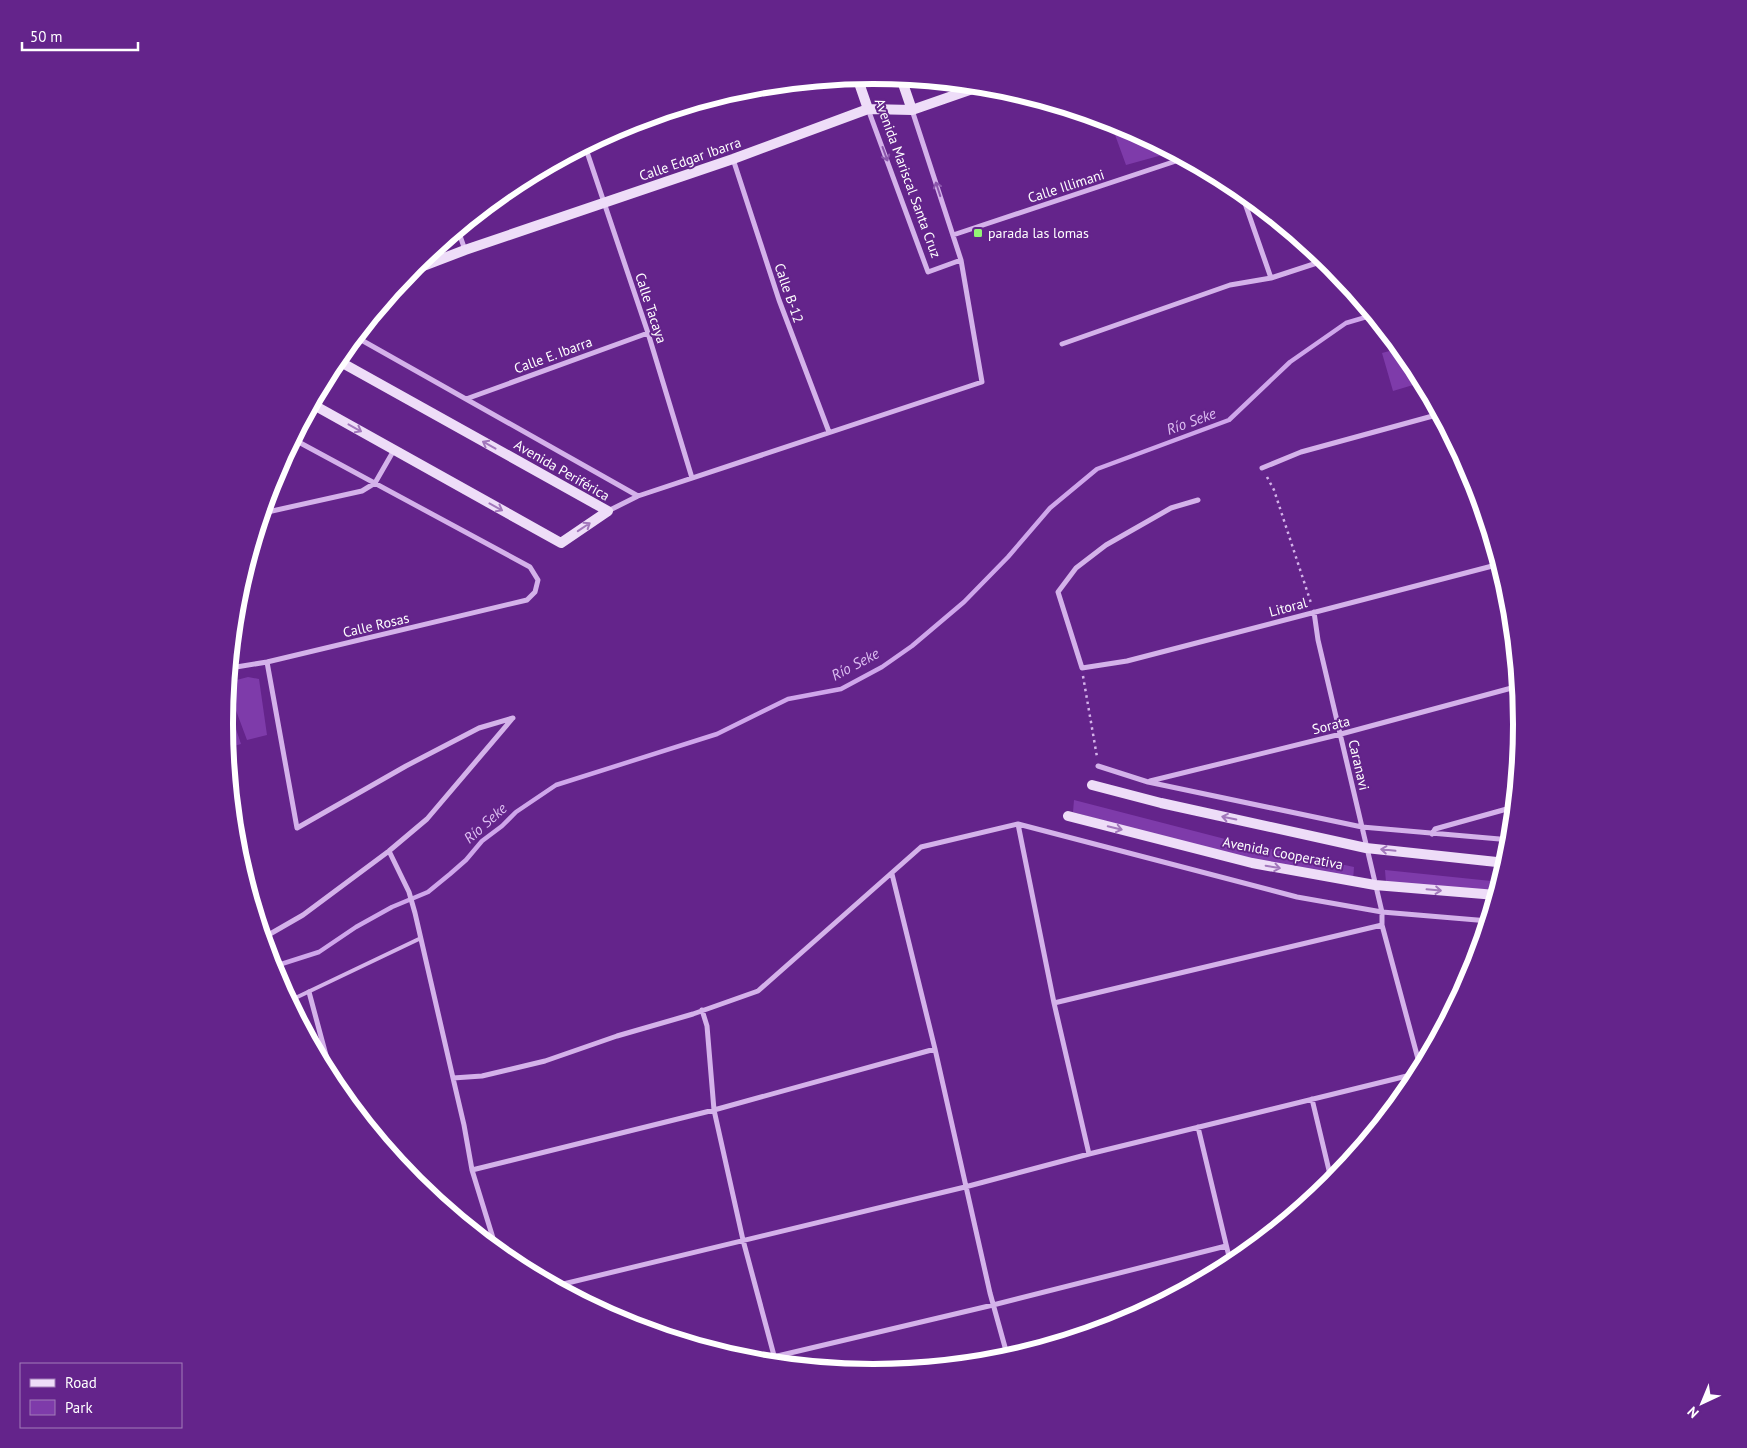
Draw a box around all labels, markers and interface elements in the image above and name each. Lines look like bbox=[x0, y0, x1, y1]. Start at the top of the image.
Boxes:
scale bar bbox=[22, 20, 139, 52]
text: 50 m bbox=[30, 27, 63, 46]
street label: Avenida Mariscal Santa Cruz bbox=[871, 96, 945, 260]
street label: Calle Edgar Ibarra bbox=[637, 133, 743, 185]
one-way arrow bbox=[881, 146, 890, 162]
street label: Calle Illimani bbox=[1025, 165, 1107, 207]
one-way arrow bbox=[933, 182, 942, 197]
place label: parada las lomas bbox=[988, 224, 1089, 242]
marker: parada las lomas bbox=[972, 227, 984, 239]
street label: Calle B-12 bbox=[770, 261, 808, 325]
street label: Calle Tacaya bbox=[631, 270, 671, 346]
street label: Calle E. Ibarra bbox=[511, 333, 595, 377]
water label: Río Seke bbox=[1164, 403, 1218, 439]
one-way arrow bbox=[347, 423, 362, 433]
street label: Avenida Periférica bbox=[511, 435, 613, 505]
one-way arrow bbox=[482, 439, 497, 449]
one-way arrow bbox=[489, 503, 503, 513]
one-way arrow bbox=[577, 522, 591, 532]
street label: Litoral bbox=[1267, 593, 1309, 621]
street label: Calle Rosas bbox=[341, 609, 411, 641]
water label: Río Seke bbox=[828, 644, 882, 684]
street label: Sorata bbox=[1310, 712, 1352, 738]
street label: Caranavi bbox=[1344, 738, 1374, 792]
water label: Río Seke bbox=[460, 799, 511, 847]
one-way arrow bbox=[1221, 813, 1237, 822]
one-way arrow bbox=[1107, 824, 1123, 833]
street label: Avenida Cooperativa bbox=[1221, 833, 1345, 873]
one-way arrow bbox=[1381, 845, 1397, 855]
one-way arrow bbox=[1265, 862, 1281, 872]
one-way arrow bbox=[1426, 885, 1442, 895]
legend bbox=[20, 1363, 182, 1428]
text: Road bbox=[65, 1373, 97, 1392]
north arrow bbox=[1677, 1378, 1727, 1428]
text: Park bbox=[65, 1398, 93, 1417]
text: N bbox=[1683, 1403, 1703, 1422]

